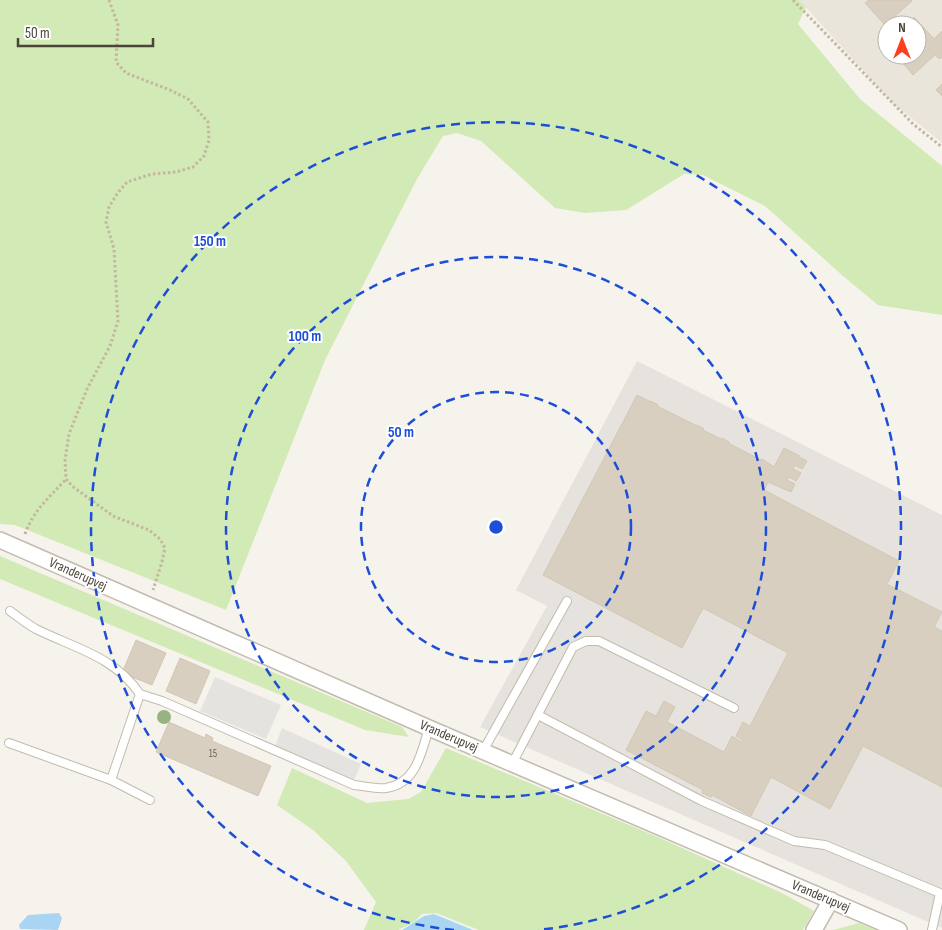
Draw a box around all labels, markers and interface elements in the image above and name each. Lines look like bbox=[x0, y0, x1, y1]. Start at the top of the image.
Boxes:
scale bar bbox=[18, 15, 152, 47]
north arrow bbox=[877, 15, 927, 65]
text: N bbox=[898, 19, 906, 36]
text: 50 m bbox=[25, 24, 50, 43]
text: 150 m bbox=[194, 232, 226, 251]
text: 100 m bbox=[289, 327, 321, 346]
text: 50 m bbox=[388, 423, 414, 442]
centre of rings bbox=[487, 518, 505, 536]
street label: Vranderupvej bbox=[46, 554, 110, 594]
street label: Vranderupvej bbox=[417, 716, 481, 756]
house number: 15 bbox=[209, 747, 217, 760]
street label: Vranderupvej bbox=[789, 876, 853, 916]

